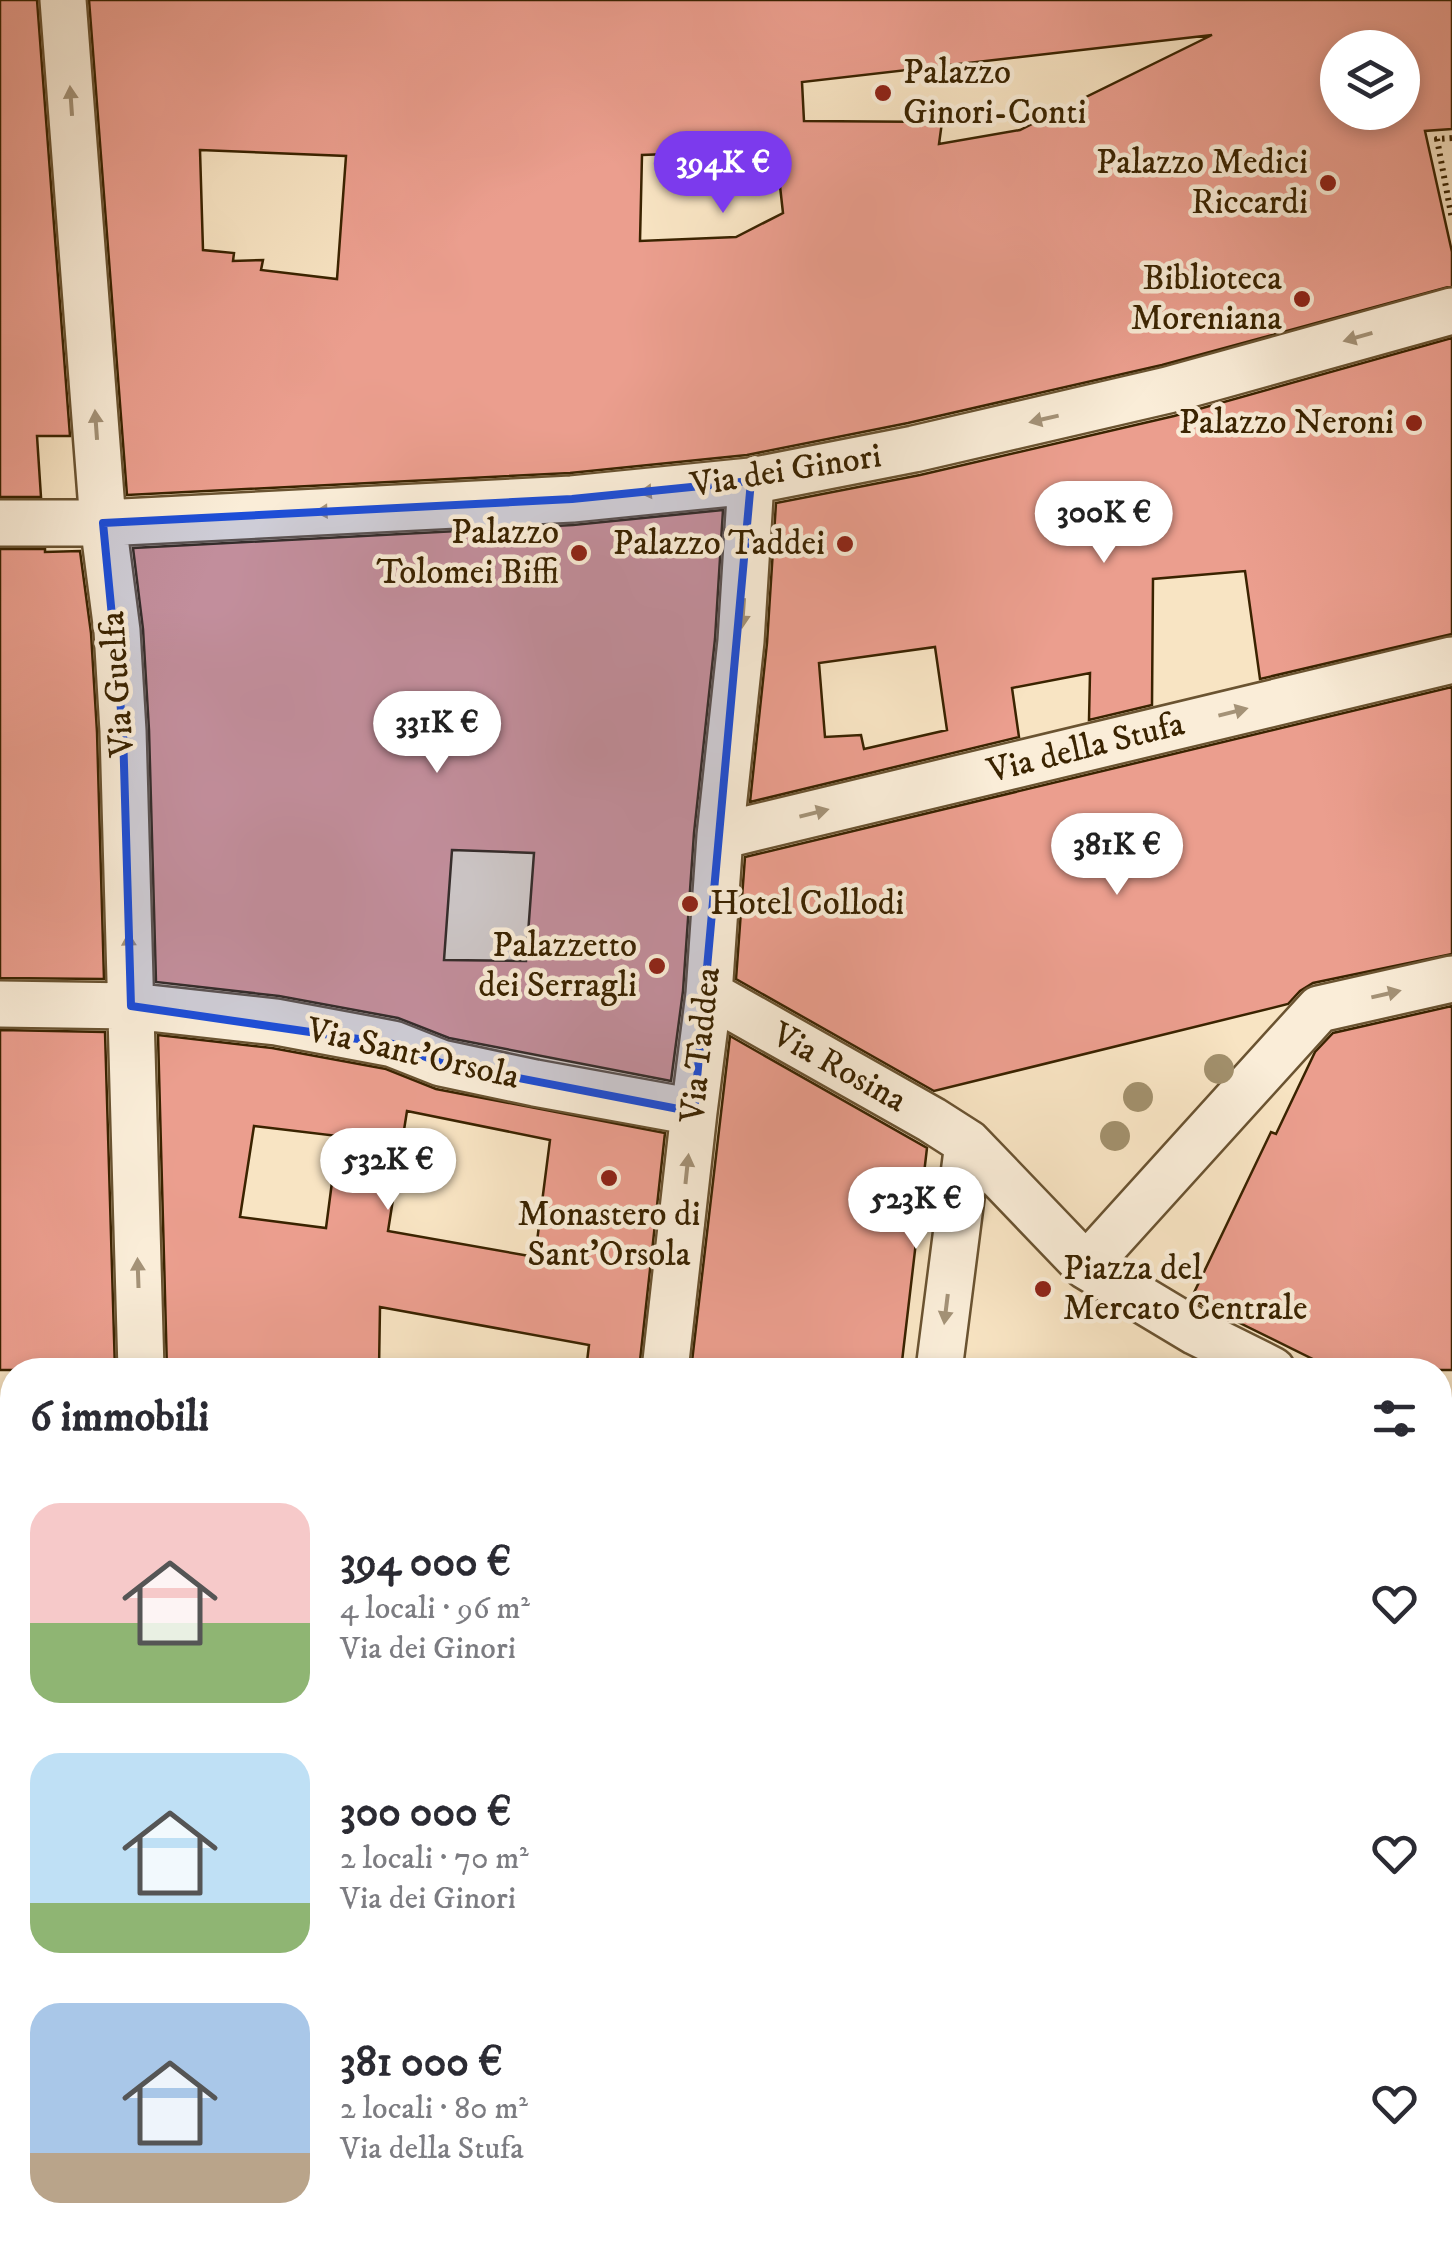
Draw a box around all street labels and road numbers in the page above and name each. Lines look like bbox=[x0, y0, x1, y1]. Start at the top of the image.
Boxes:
street label: Via dei Ginori bbox=[687, 434, 884, 508]
street label: Via Guelfa bbox=[91, 610, 145, 759]
street label: Via della Stufa bbox=[982, 702, 1189, 794]
street label: Via Taddea bbox=[671, 965, 731, 1126]
street label: Via Sant'Orsola bbox=[302, 1008, 524, 1100]
street label: Via Rosina bbox=[763, 1013, 914, 1123]

